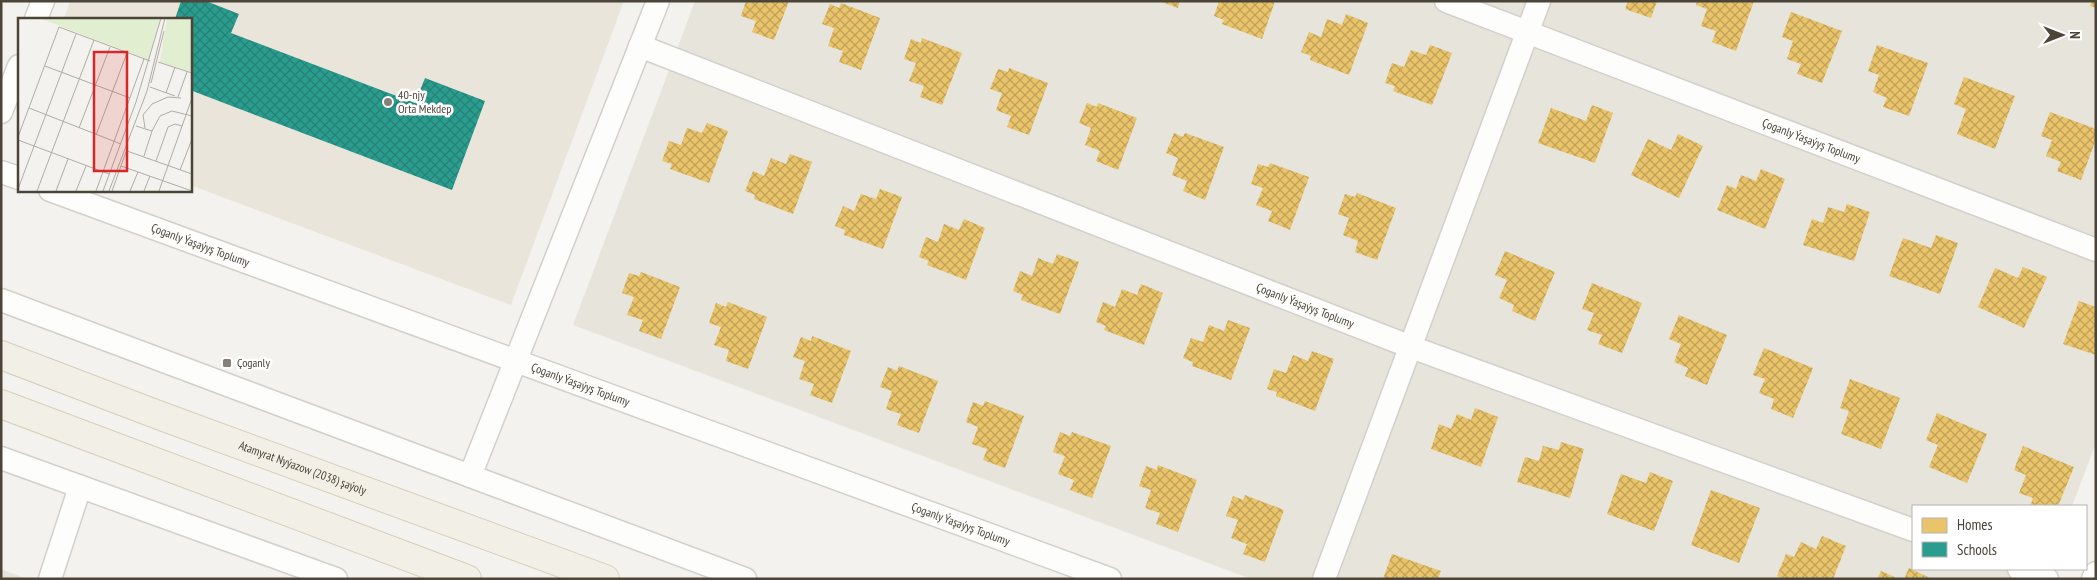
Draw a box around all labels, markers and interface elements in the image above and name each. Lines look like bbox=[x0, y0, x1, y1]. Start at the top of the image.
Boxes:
north arrow bbox=[2037, 10, 2087, 60]
inset map bbox=[18, 18, 191, 191]
text: N bbox=[2066, 31, 2084, 39]
place label: 40-njy Orta Mekdep bbox=[398, 87, 451, 116]
marker: 40-njy Orta Mekdep bbox=[382, 96, 394, 108]
street label: Çoganly Ýaşaýyş Toplumy bbox=[1760, 115, 1863, 166]
street label: Çoganly Ýaşaýyş Toplumy bbox=[149, 220, 252, 270]
street label: Çoganly Ýaşaýyş Toplumy bbox=[1254, 279, 1357, 331]
place label: Çoganly bbox=[237, 355, 270, 370]
marker: Çoganly bbox=[221, 357, 233, 369]
street label: Çoganly Ýaşaýyş Toplumy bbox=[529, 359, 632, 409]
street label: Atamyrat Nyýazow (2038) şaýoly bbox=[237, 437, 369, 498]
street label: Çoganly Ýaşaýyş Toplumy bbox=[910, 499, 1013, 549]
legend bbox=[1912, 505, 2087, 570]
text: Homes bbox=[1957, 515, 1993, 534]
text: Schools bbox=[1957, 540, 1997, 559]

